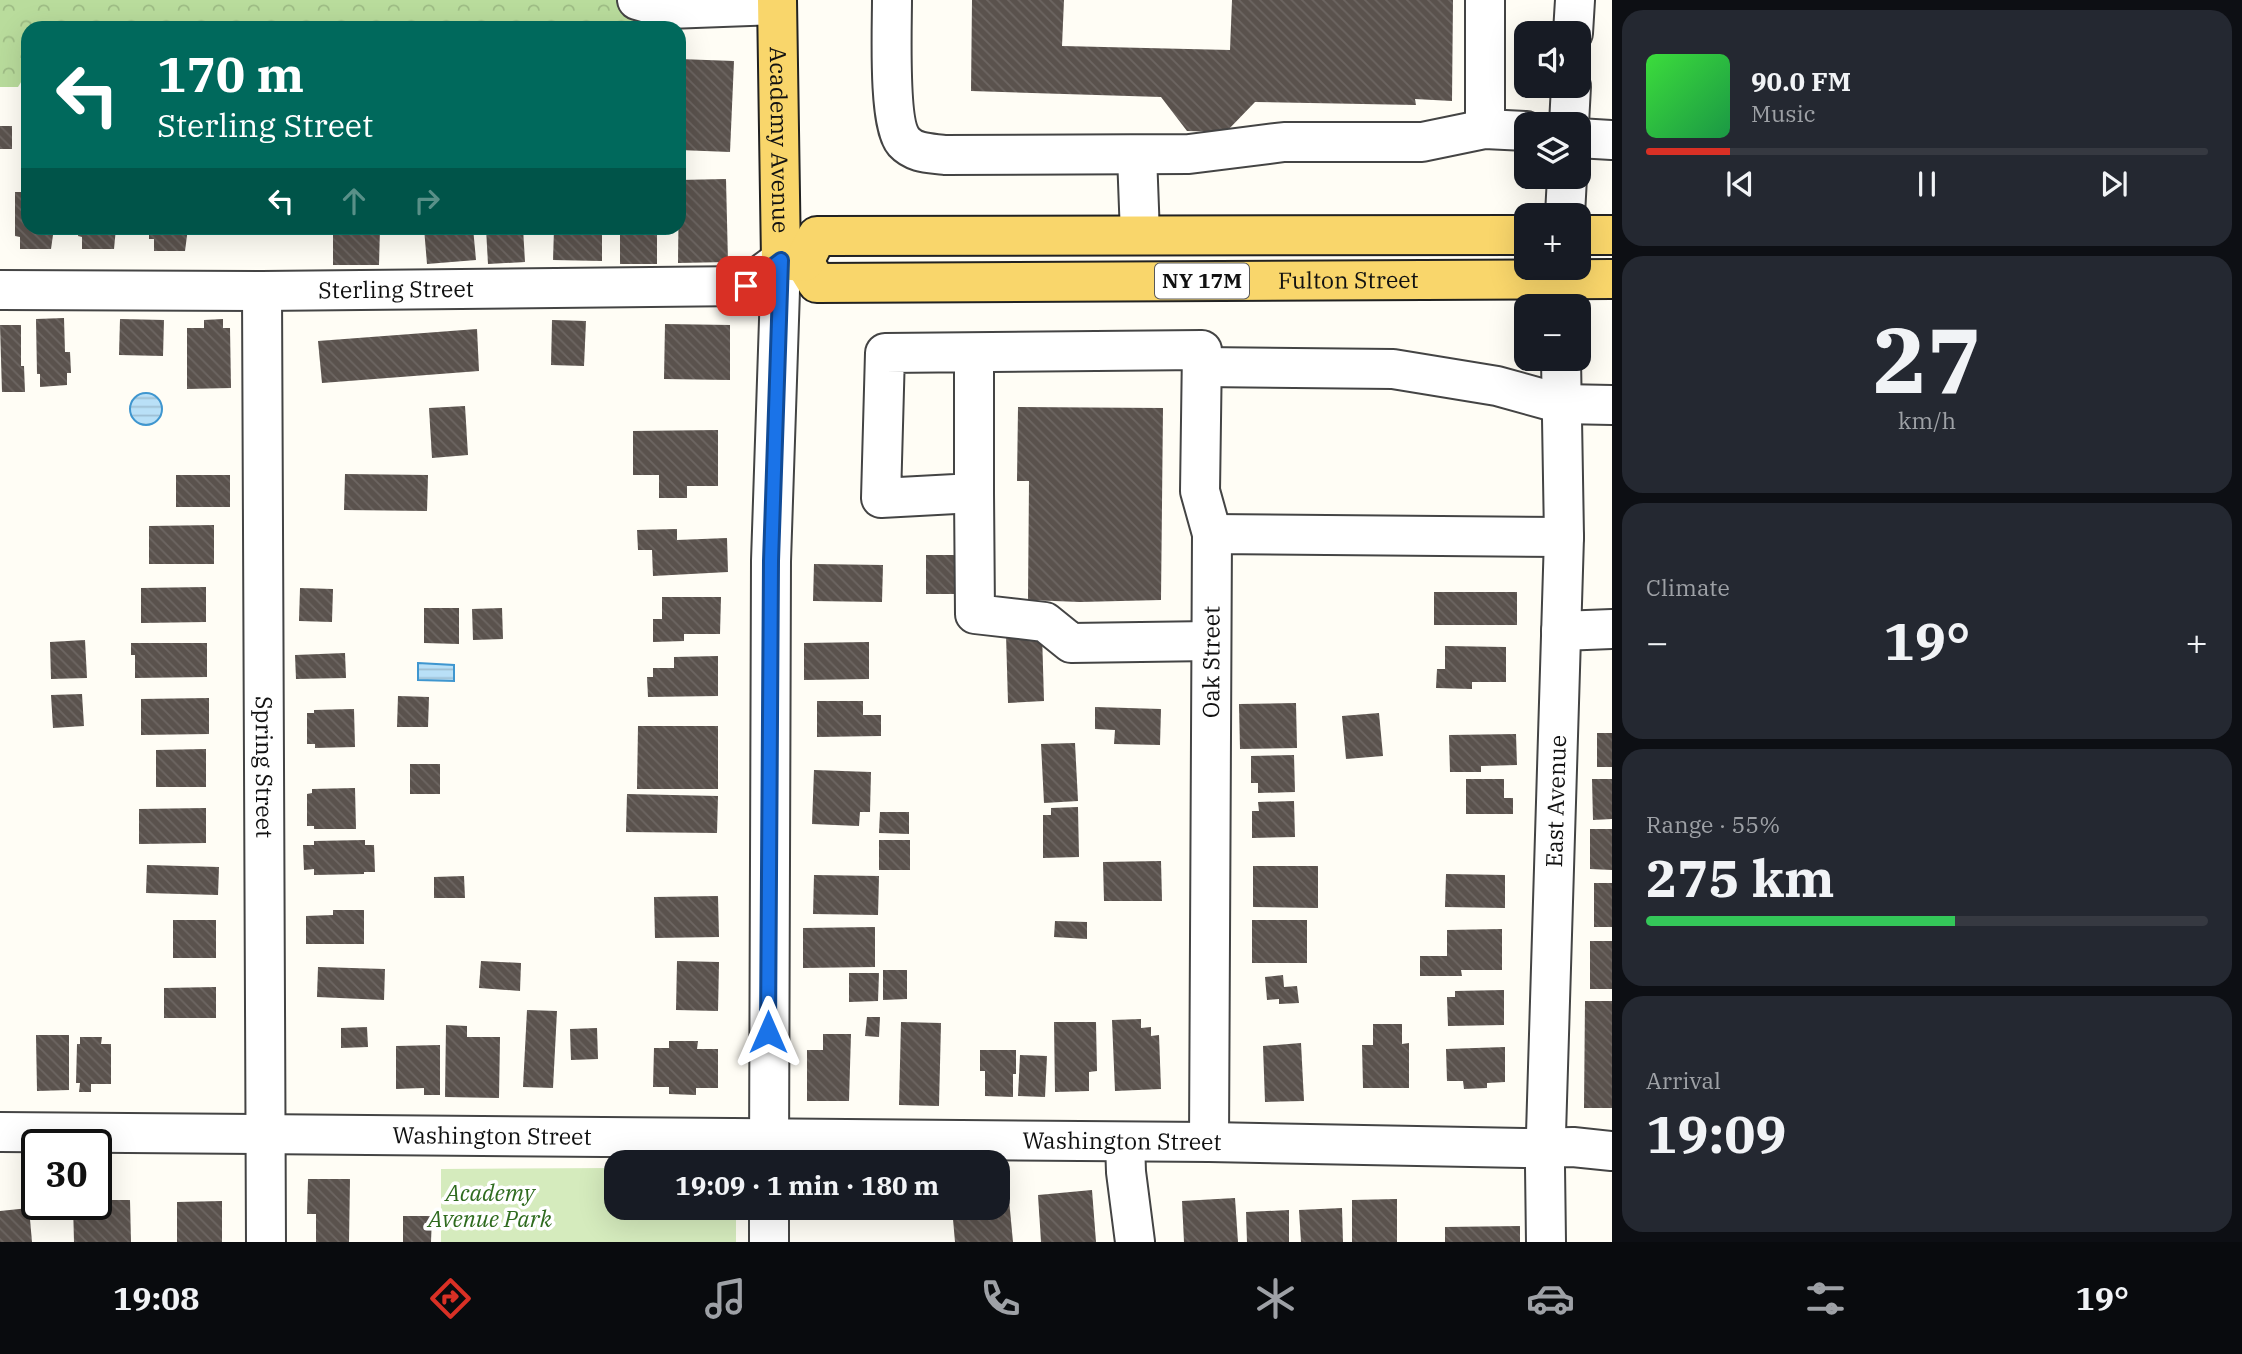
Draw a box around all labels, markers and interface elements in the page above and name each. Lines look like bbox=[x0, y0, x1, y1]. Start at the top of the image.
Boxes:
map controls bbox=[1514, 21, 1591, 371]
button: sound bbox=[1514, 21, 1591, 98]
text: 170 m bbox=[157, 42, 304, 105]
street label: Academy Avenue bbox=[764, 46, 797, 233]
icon: left bbox=[42, 49, 133, 140]
text: 90.0 FM bbox=[1751, 64, 1851, 98]
text: Music bbox=[1751, 98, 1816, 128]
text: Sterling Street bbox=[157, 104, 373, 146]
button: layers bbox=[1514, 112, 1591, 189]
icon: previous bbox=[1721, 165, 1759, 203]
icon: pause bbox=[1908, 165, 1946, 203]
icon: next bbox=[2095, 165, 2133, 203]
icon: left bbox=[262, 182, 300, 220]
icon: ahead bbox=[335, 182, 373, 220]
icon: right bbox=[408, 182, 446, 220]
button: + bbox=[1514, 203, 1591, 280]
pin bbox=[716, 256, 776, 316]
road number: NY 17M bbox=[1155, 264, 1249, 298]
street label: Fulton Street bbox=[1278, 264, 1419, 295]
icon: arrive bbox=[727, 267, 765, 305]
street label: Sterling Street bbox=[318, 273, 474, 304]
button: − bbox=[1514, 294, 1591, 371]
text: 27 bbox=[1872, 300, 1982, 418]
text: km/h bbox=[1898, 405, 1956, 435]
text: Climate bbox=[1646, 572, 1730, 602]
street label: Oak Street bbox=[1195, 606, 1226, 718]
text: 19° bbox=[1884, 607, 1970, 674]
text: − bbox=[1646, 617, 1669, 666]
text: + bbox=[2185, 617, 2208, 666]
street label: Spring Street bbox=[250, 696, 280, 838]
street label: East Avenue bbox=[1538, 734, 1572, 868]
text: Range · 55% bbox=[1646, 809, 1780, 839]
text: 275 km bbox=[1646, 844, 1835, 911]
position arrow bbox=[731, 995, 805, 1069]
text: Arrival bbox=[1646, 1065, 1721, 1095]
text: 19:09 bbox=[1646, 1100, 1787, 1167]
street label: Washington Street bbox=[392, 1119, 592, 1151]
street label: Washington Street bbox=[1022, 1124, 1222, 1156]
speed limit sign: 30 bbox=[21, 1129, 112, 1220]
text: 19:09 · 1 min · 180 m bbox=[675, 1168, 939, 1202]
park label: Academy Avenue Park bbox=[426, 1177, 553, 1233]
icon: directions bbox=[426, 1274, 475, 1323]
icon: music bbox=[701, 1274, 750, 1323]
icon: phone bbox=[976, 1274, 1025, 1323]
icon: climate bbox=[1251, 1274, 1300, 1323]
icon: car bbox=[1526, 1274, 1575, 1323]
icon: filters bbox=[1801, 1274, 1850, 1323]
text: 19:08 bbox=[113, 1277, 200, 1319]
text: 19° bbox=[2076, 1277, 2129, 1319]

